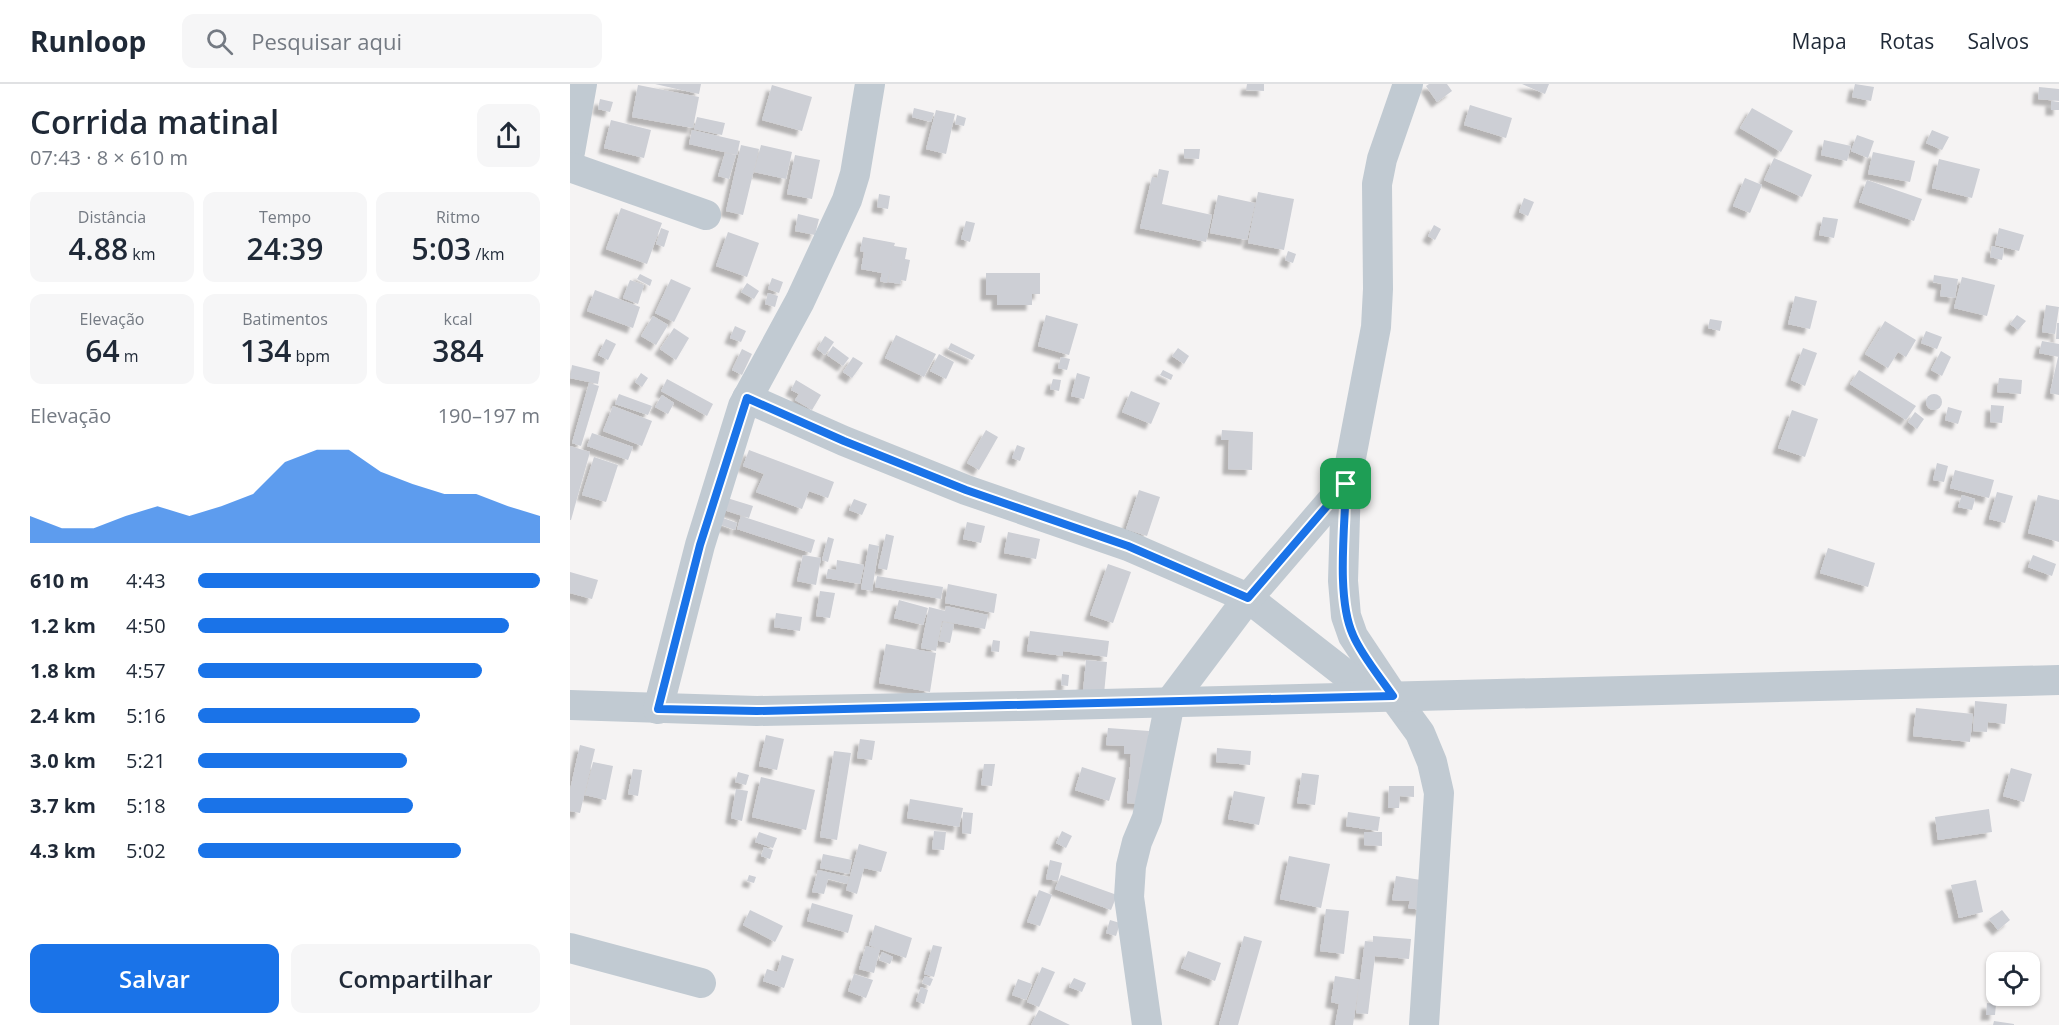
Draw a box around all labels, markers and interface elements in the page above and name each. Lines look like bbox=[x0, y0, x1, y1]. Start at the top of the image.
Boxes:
search box bbox=[182, 14, 602, 68]
text: Runloop bbox=[30, 22, 146, 60]
icon: search bbox=[203, 25, 236, 58]
text: Pesquisar aqui bbox=[251, 26, 402, 56]
text: Mapa bbox=[1792, 27, 1847, 55]
text: Rotas bbox=[1880, 27, 1934, 55]
text: Salvos bbox=[1967, 27, 2029, 55]
text: Corrida matinal bbox=[30, 99, 279, 144]
button: share bbox=[477, 104, 540, 167]
text: 07:43 · 8 × 610 m bbox=[30, 144, 188, 171]
text: Distância bbox=[78, 206, 146, 228]
text: Tempo bbox=[259, 206, 311, 228]
text: Ritmo bbox=[436, 206, 480, 228]
text: 4.88 bbox=[68, 228, 128, 269]
text: 24:39 bbox=[247, 228, 323, 269]
text: 5:03 bbox=[412, 228, 471, 269]
text: km bbox=[128, 243, 156, 265]
text: /km bbox=[471, 243, 504, 265]
text: Elevação bbox=[80, 308, 144, 330]
text: Batimentos bbox=[242, 308, 328, 330]
text: kcal bbox=[444, 308, 473, 330]
text: 64 bbox=[85, 330, 120, 371]
text: 134 bbox=[240, 330, 291, 371]
text: 384 bbox=[432, 330, 484, 371]
text: m bbox=[120, 345, 139, 367]
text: bpm bbox=[291, 345, 330, 367]
text: Elevação bbox=[30, 402, 111, 429]
text: 190–197 m bbox=[438, 402, 540, 429]
pin bbox=[1320, 458, 1371, 509]
icon: arrive bbox=[1329, 467, 1362, 500]
text: 610 m bbox=[30, 567, 89, 594]
text: 4:43 bbox=[126, 567, 166, 594]
text: 1.2 km bbox=[30, 612, 96, 639]
text: 4:50 bbox=[126, 612, 166, 639]
text: 1.8 km bbox=[30, 657, 96, 684]
text: 4:57 bbox=[126, 657, 166, 684]
text: 2.4 km bbox=[30, 702, 96, 729]
text: 5:16 bbox=[126, 702, 166, 729]
text: 3.0 km bbox=[30, 747, 96, 774]
text: 5:21 bbox=[126, 747, 166, 774]
text: 3.7 km bbox=[30, 792, 96, 819]
text: 5:18 bbox=[126, 792, 166, 819]
text: 4.3 km bbox=[30, 837, 96, 864]
text: 5:02 bbox=[126, 837, 166, 864]
button: Salvar bbox=[30, 944, 279, 1013]
button: Compartilhar bbox=[291, 944, 540, 1013]
map controls bbox=[1986, 952, 2040, 1006]
button: locate bbox=[1986, 952, 2040, 1006]

